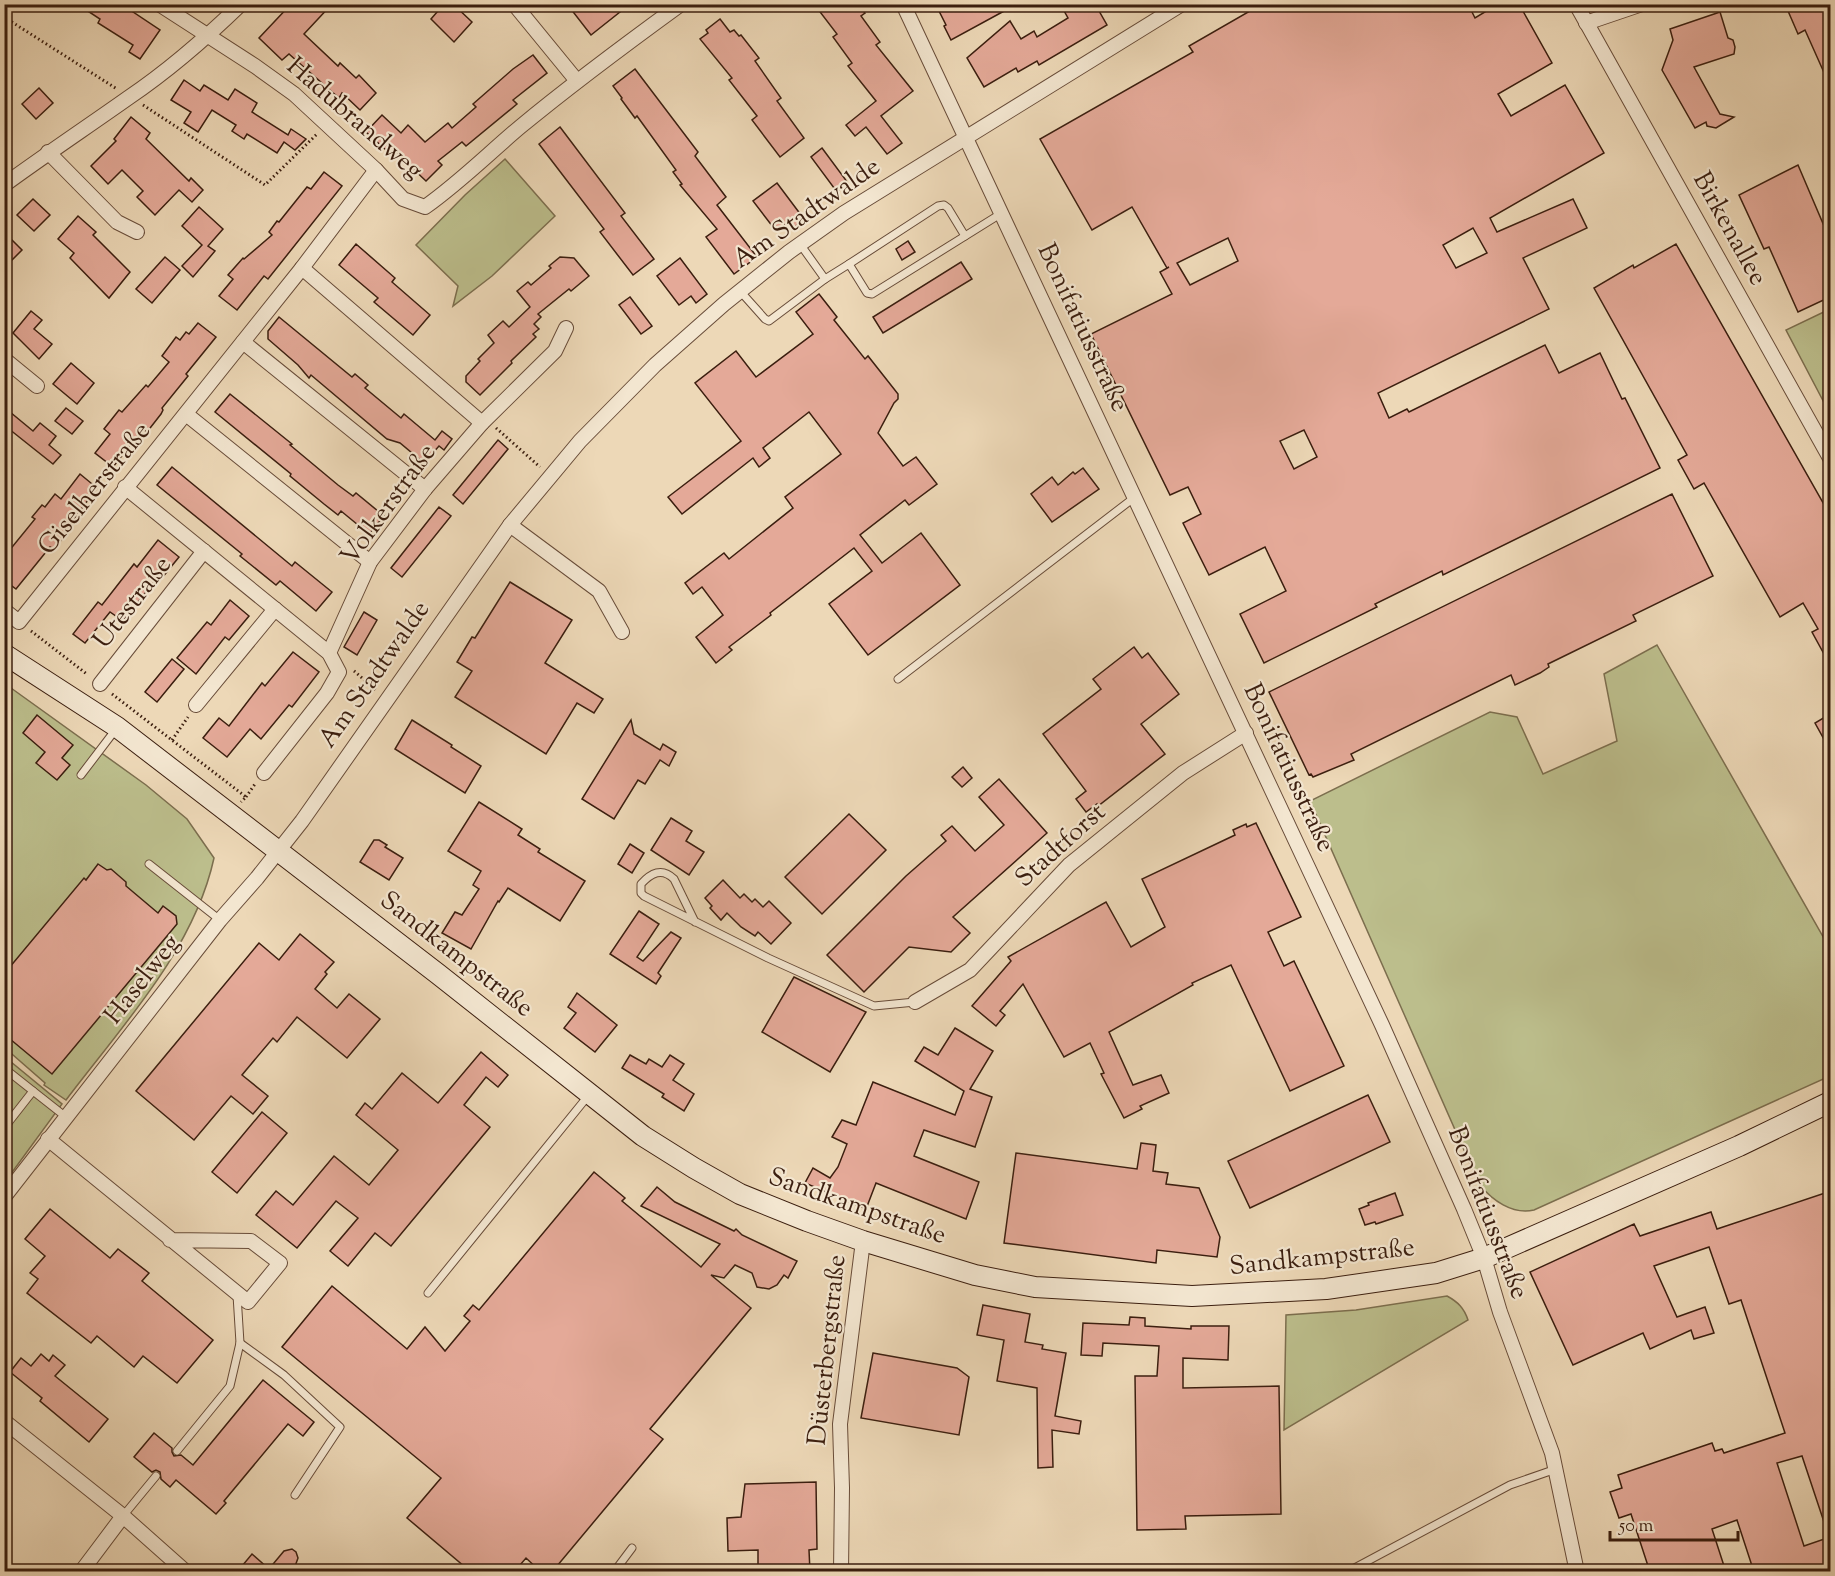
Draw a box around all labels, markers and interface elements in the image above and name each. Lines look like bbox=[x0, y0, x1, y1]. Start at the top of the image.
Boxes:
street label: Hadubrandweg bbox=[278, 49, 430, 189]
street label: Am Stadtwalde bbox=[726, 149, 888, 279]
street label: Birkenallee bbox=[1683, 165, 1775, 293]
street label: Bonifatiusstraße bbox=[1027, 238, 1137, 418]
street label: Giselherstraße bbox=[30, 415, 160, 563]
street label: Volkerstraße bbox=[332, 437, 446, 573]
street label: Utestraße bbox=[85, 549, 181, 657]
street label: Am Stadtwalde bbox=[310, 594, 440, 756]
street label: Bonifatiusstraße bbox=[1233, 678, 1343, 858]
street label: Stadtforst bbox=[1007, 795, 1115, 897]
street label: Sandkampstraße bbox=[371, 883, 541, 1027]
street label: Haselweg bbox=[96, 927, 190, 1033]
street label: Bonifatiusstraße bbox=[1437, 1121, 1537, 1305]
street label: Sandkampstraße bbox=[763, 1159, 951, 1255]
street label: Sandkampstraße bbox=[1228, 1230, 1416, 1286]
street label: Düsterbergstraße bbox=[800, 1253, 856, 1447]
scale bar bbox=[1610, 1504, 1738, 1542]
text: 50 m bbox=[1618, 1514, 1654, 1540]

